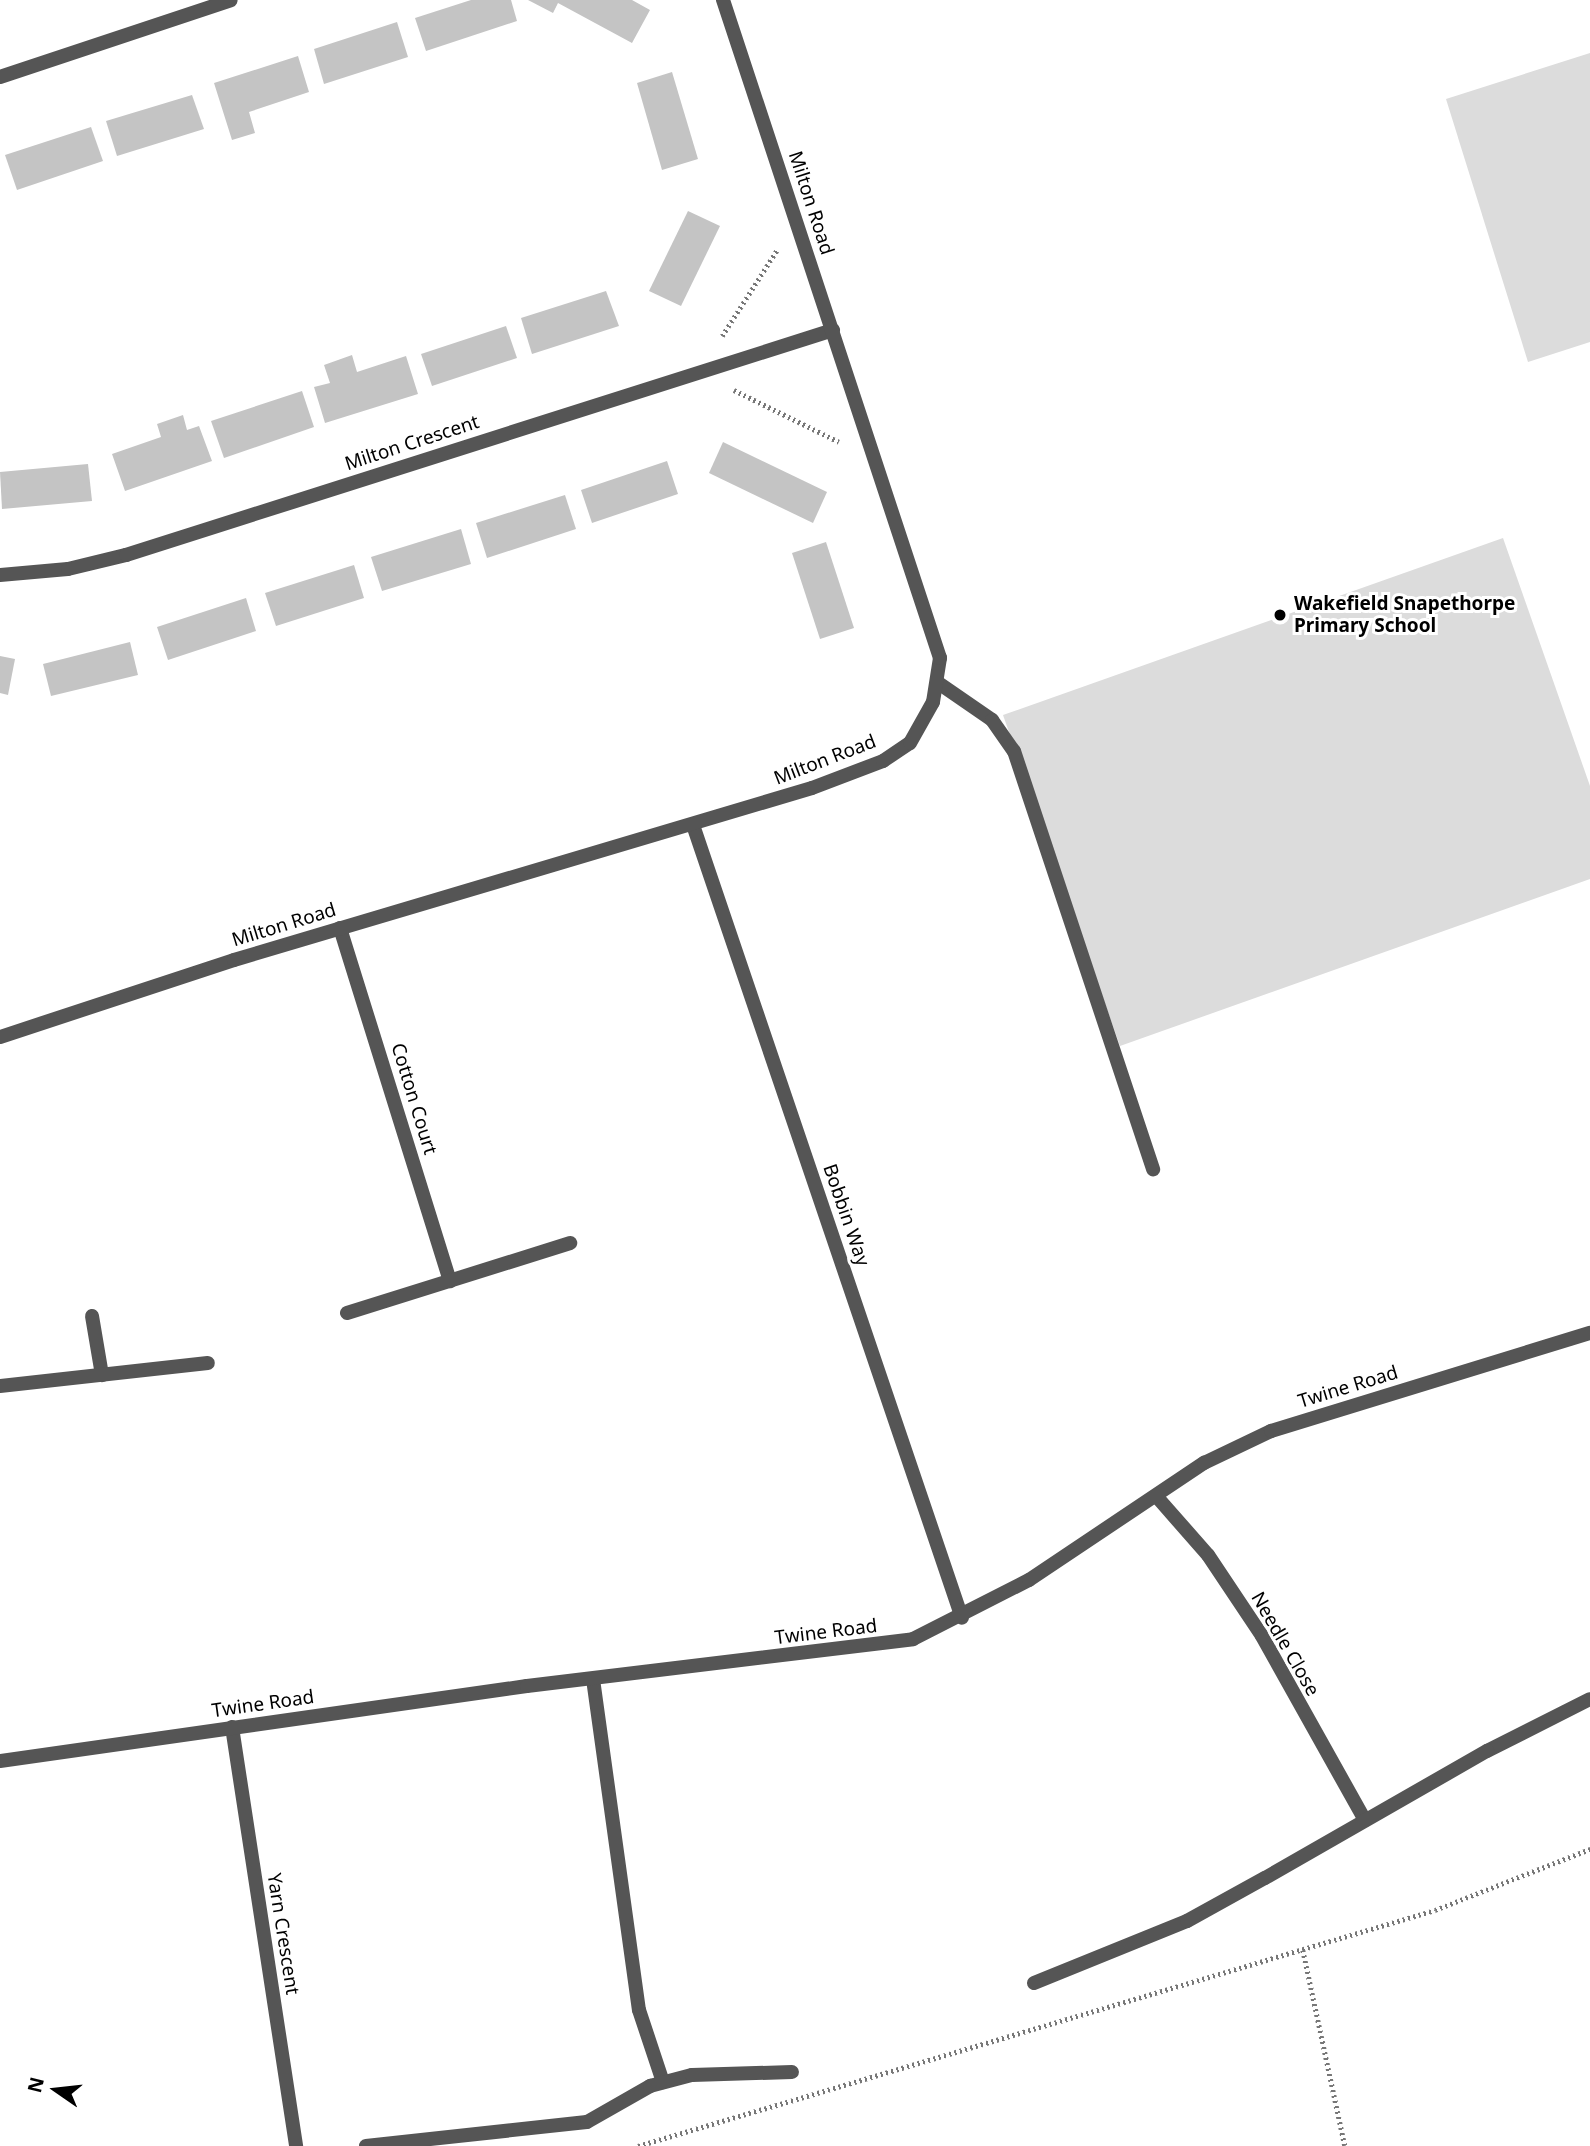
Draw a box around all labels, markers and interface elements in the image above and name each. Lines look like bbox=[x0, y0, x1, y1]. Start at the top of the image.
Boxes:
street label: Milton Road bbox=[784, 148, 838, 258]
street label: Milton Crescent bbox=[342, 411, 482, 475]
place label: Wakefield Snapethorpe Primary School bbox=[1294, 593, 1515, 637]
marker: Wakefield Snapethorpe Primary School bbox=[1272, 607, 1288, 623]
street label: Milton Road bbox=[771, 730, 879, 790]
street label: Milton Road bbox=[229, 898, 339, 952]
street label: Cotton Court bbox=[386, 1041, 442, 1157]
street label: Bobbin Way bbox=[818, 1161, 874, 1269]
street label: Twine Road bbox=[1295, 1361, 1401, 1413]
street label: Needle Close bbox=[1246, 1588, 1324, 1700]
street label: Twine Road bbox=[773, 1614, 879, 1650]
street label: Twine Road bbox=[210, 1686, 316, 1722]
street label: Yarn Crescent bbox=[262, 1872, 304, 1996]
north arrow bbox=[21, 2055, 91, 2125]
text: N bbox=[21, 2074, 50, 2096]

